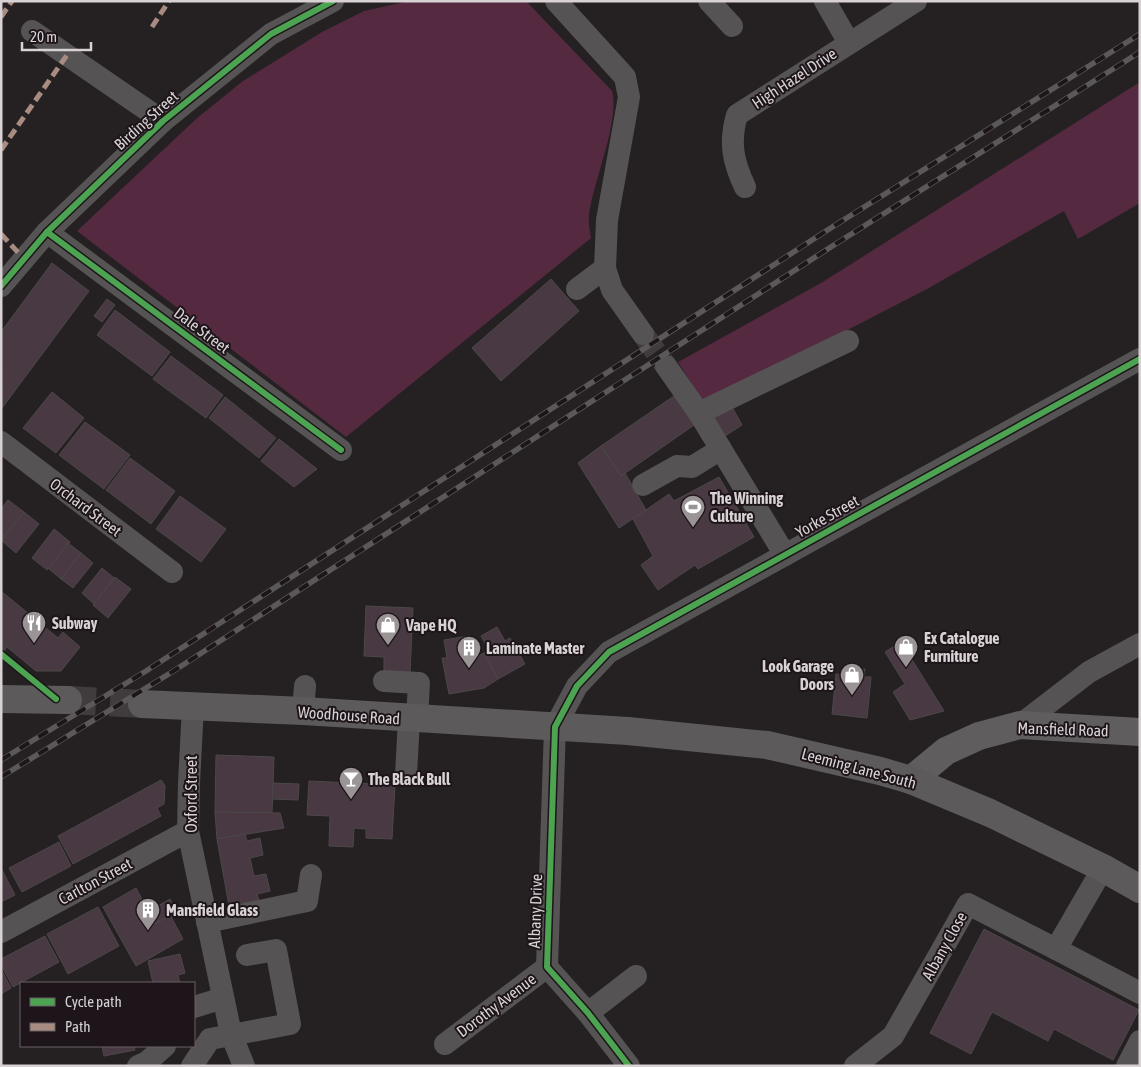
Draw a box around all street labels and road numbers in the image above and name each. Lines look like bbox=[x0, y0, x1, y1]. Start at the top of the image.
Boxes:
street label: High Hazel Drive bbox=[748, 44, 840, 113]
street label: Birding Street bbox=[111, 87, 182, 154]
street label: Dale Street bbox=[171, 303, 234, 357]
street label: Orchard Street bbox=[47, 474, 126, 540]
street label: Yorke Street bbox=[792, 491, 862, 541]
street label: Woodhouse Road bbox=[297, 702, 401, 728]
street label: Mansfield Road bbox=[1017, 718, 1109, 740]
street label: Leeming Lane South bbox=[799, 744, 918, 793]
street label: Oxford Street bbox=[182, 755, 200, 833]
street label: Carlton Street bbox=[55, 854, 135, 908]
street label: Albany Drive bbox=[525, 873, 546, 949]
street label: Albany Close bbox=[918, 909, 971, 984]
street label: Dorothy Avenue bbox=[453, 969, 540, 1041]

